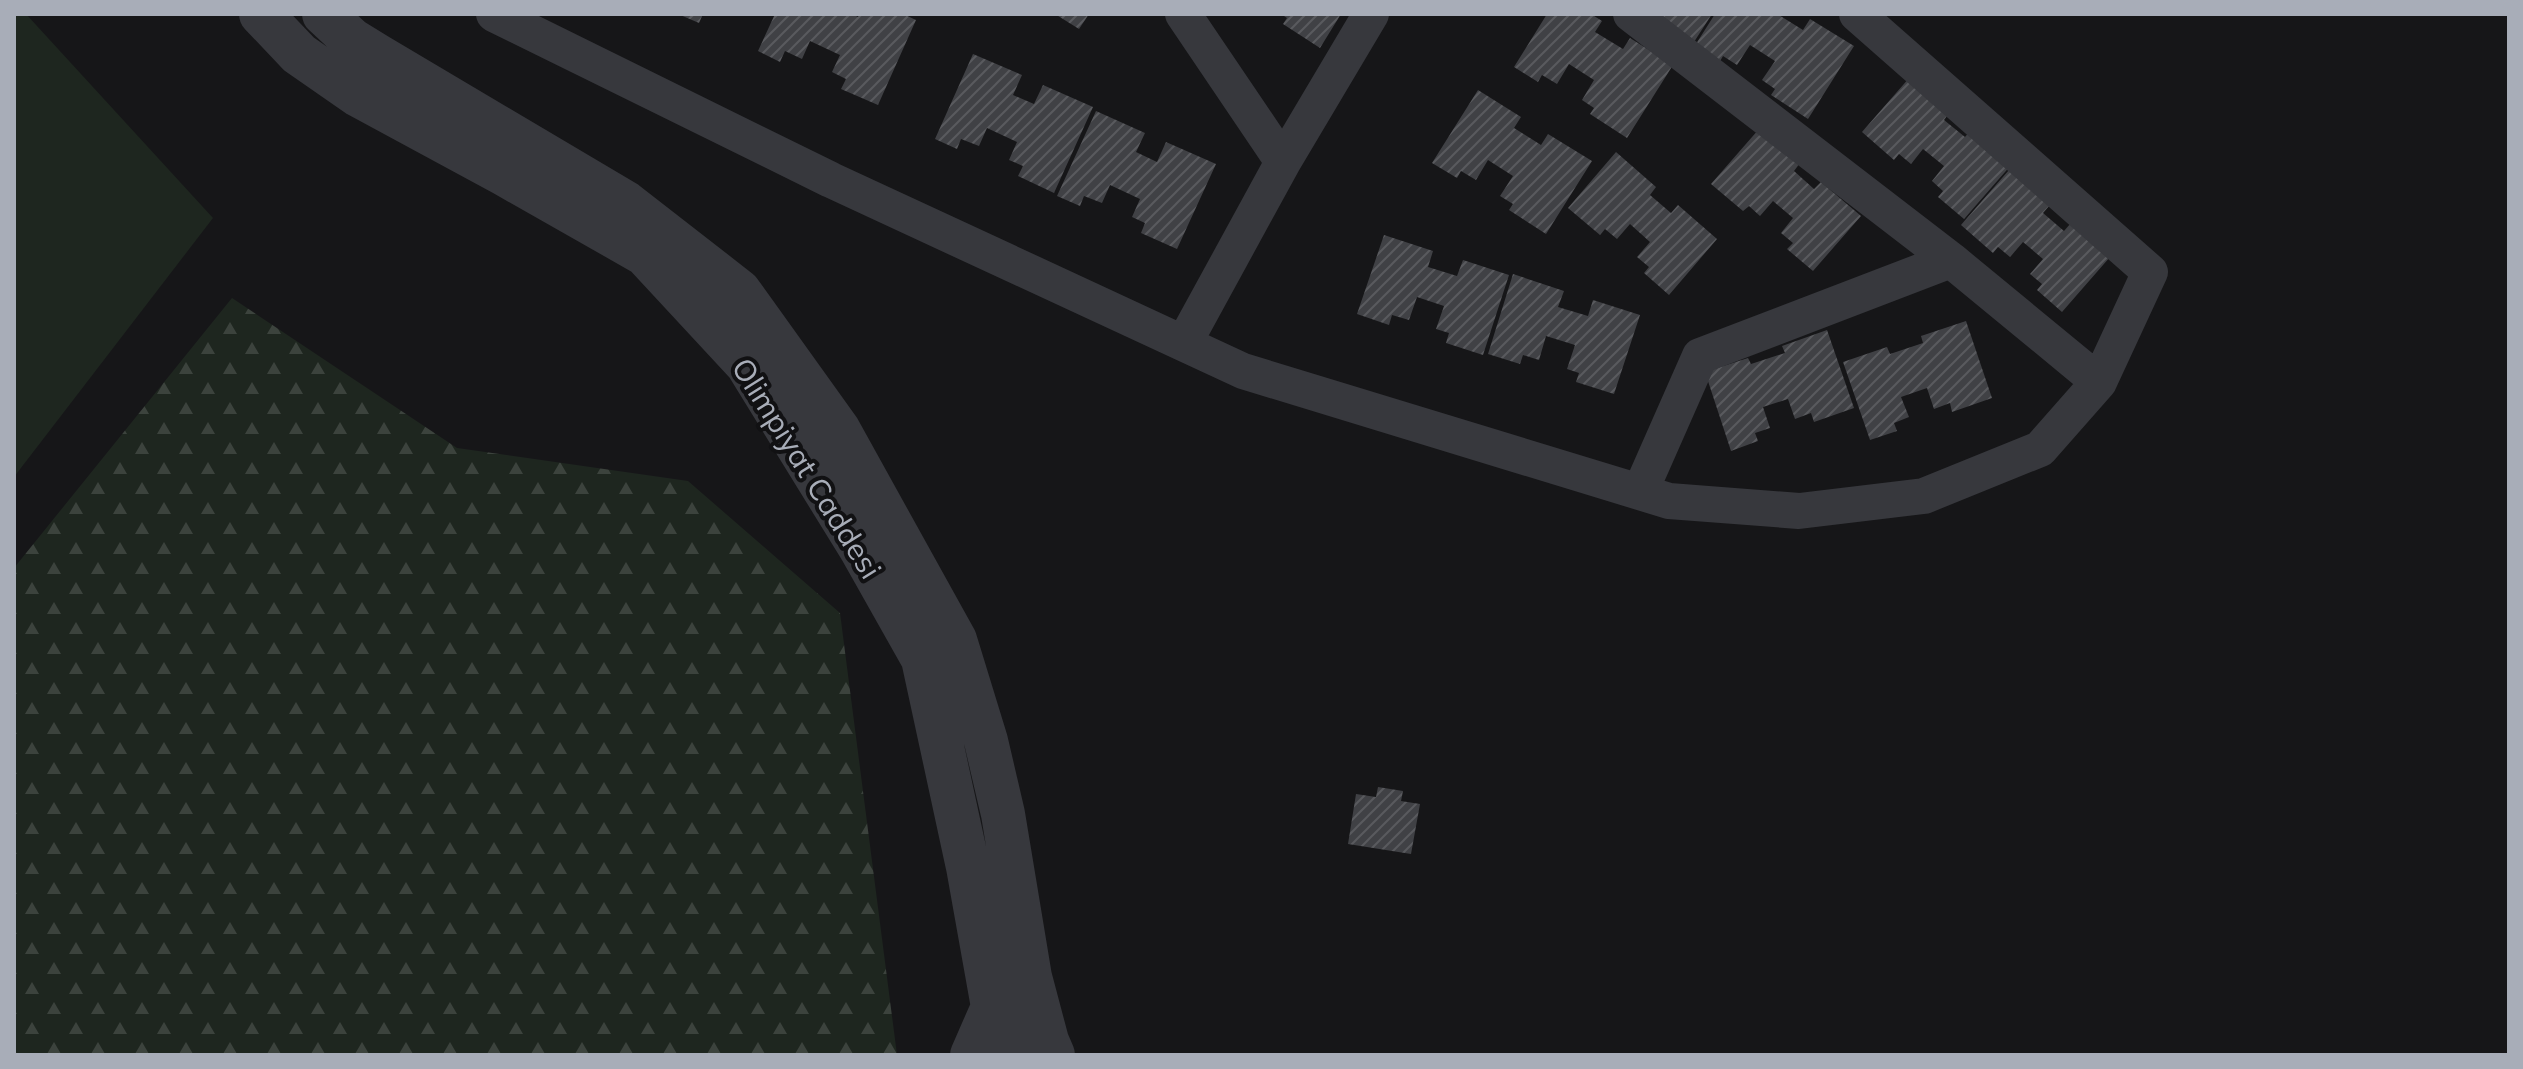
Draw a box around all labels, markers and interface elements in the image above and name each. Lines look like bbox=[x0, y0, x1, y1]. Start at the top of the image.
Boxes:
street label: Olimpiyat Caddesi bbox=[724, 351, 890, 585]

